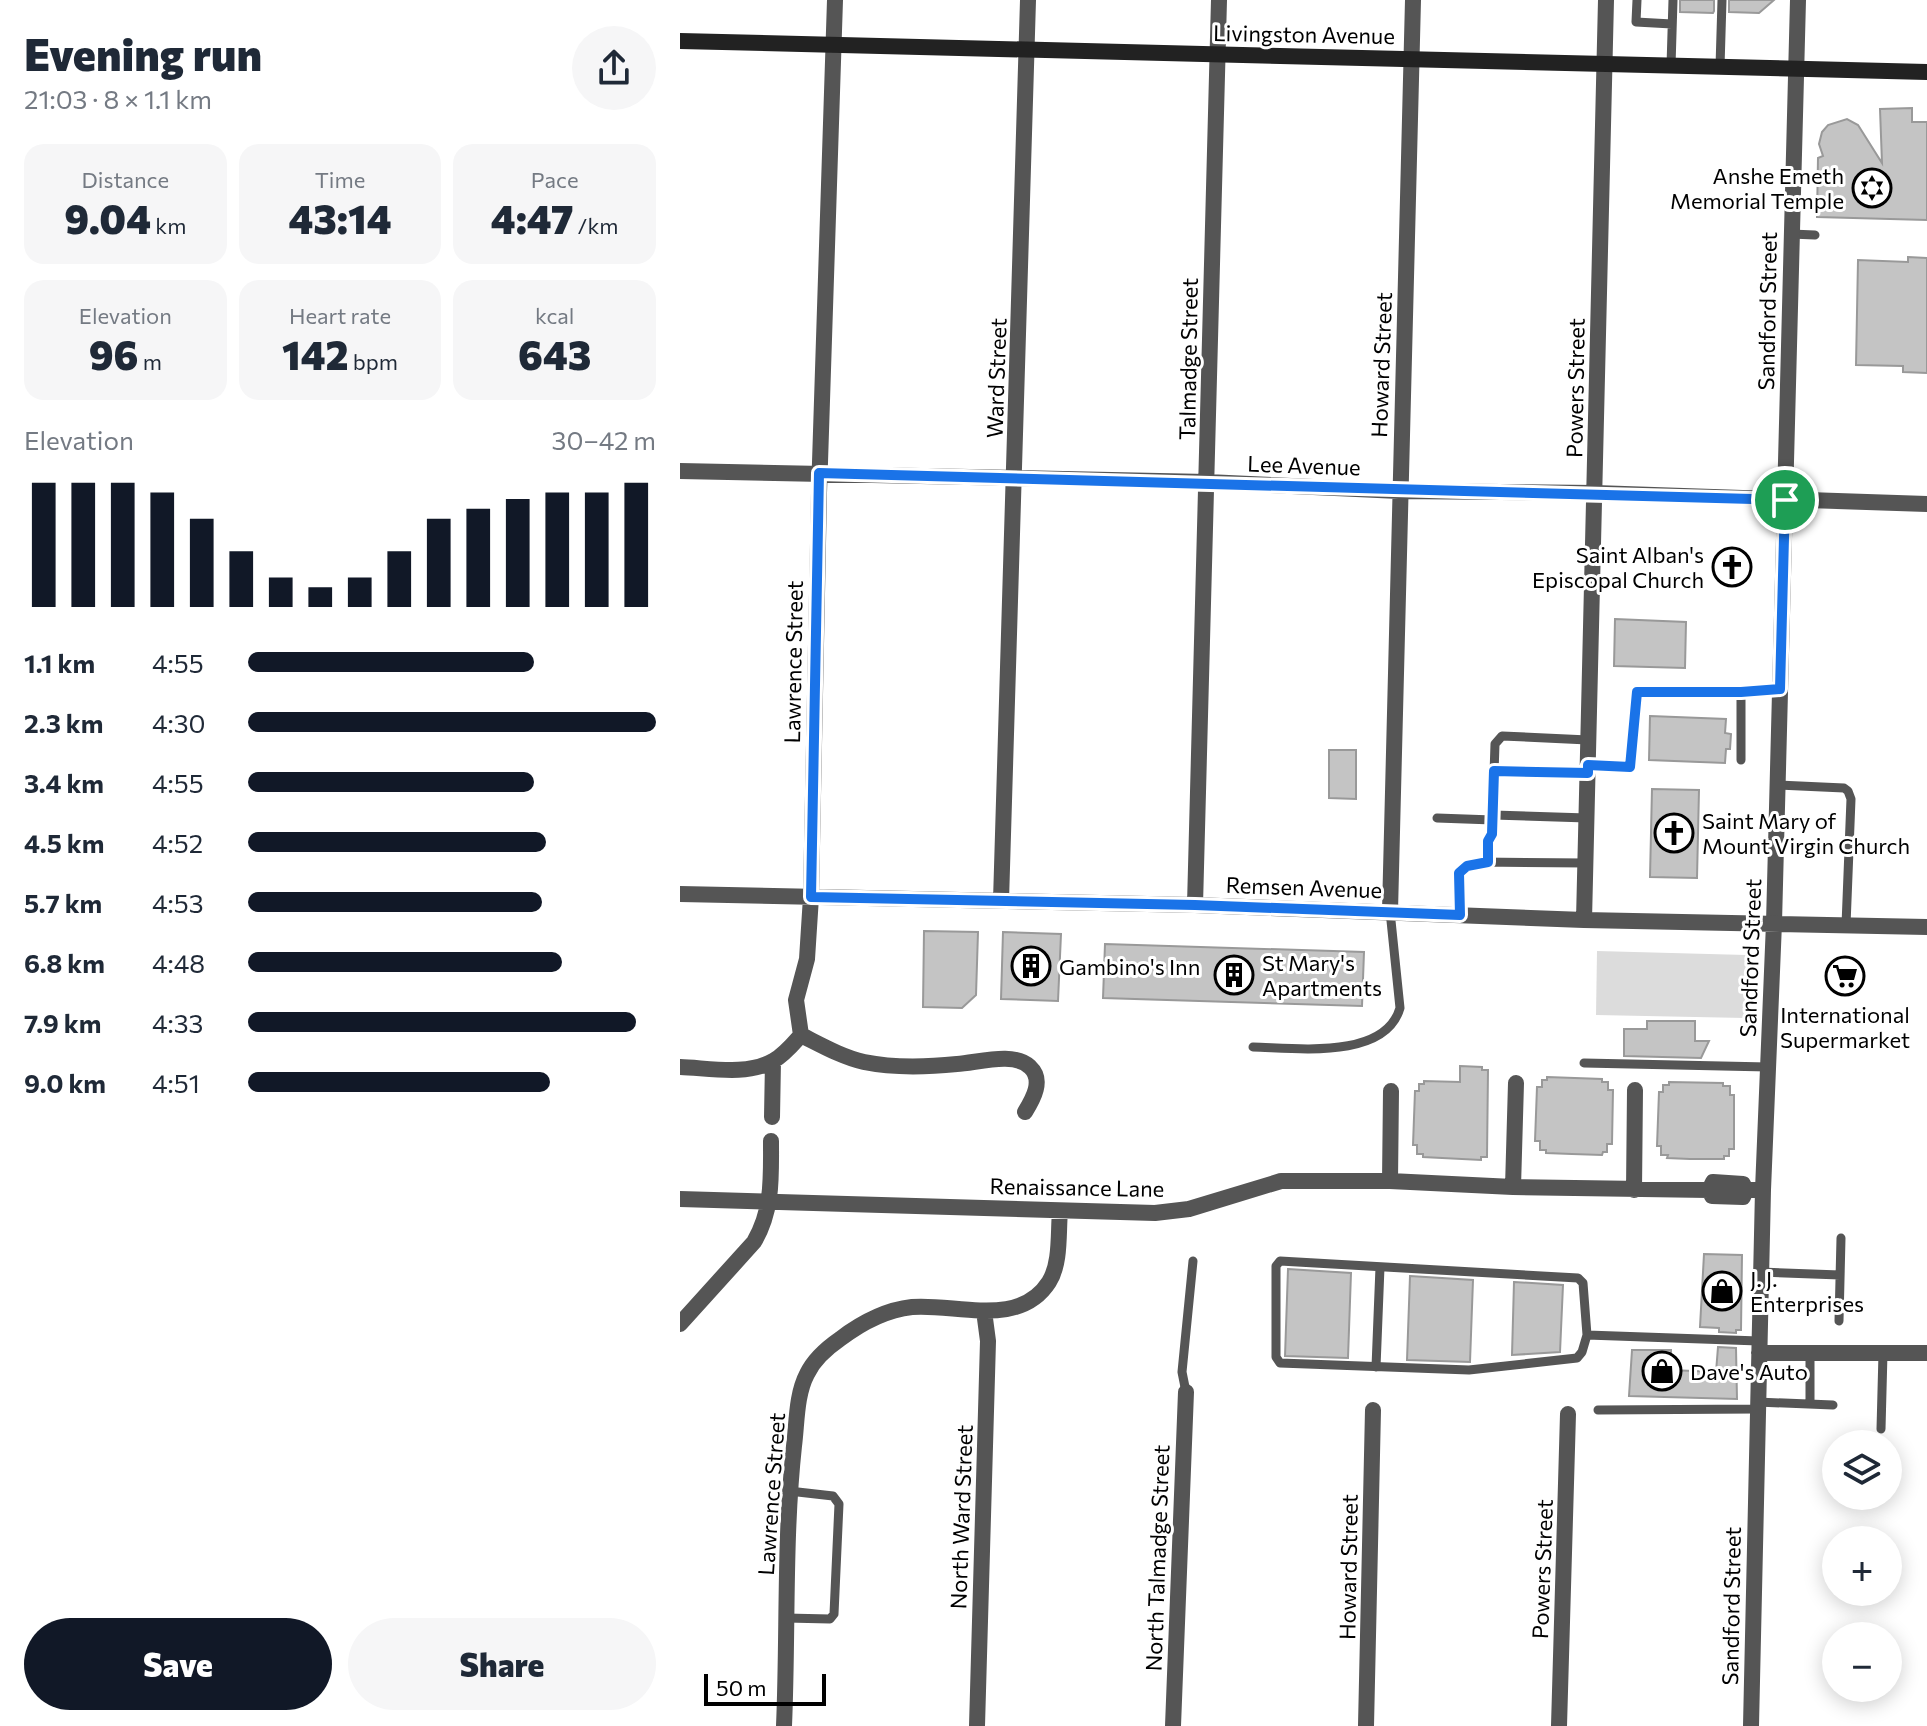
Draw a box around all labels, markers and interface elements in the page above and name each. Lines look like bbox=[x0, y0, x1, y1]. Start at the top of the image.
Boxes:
street label: Livingston Avenue bbox=[1213, 19, 1395, 49]
text: Evening run bbox=[24, 26, 262, 80]
button: share bbox=[572, 26, 656, 110]
text: 21:03 · 8 × 1.1 km bbox=[24, 83, 212, 114]
place label: Anshe Emeth Memorial Temple bbox=[1670, 162, 1844, 214]
text: Distance bbox=[82, 166, 169, 193]
text: Time bbox=[315, 166, 365, 193]
text: Pace bbox=[531, 166, 579, 193]
synagogue icon: Anshe Emeth Memorial Temple bbox=[1851, 167, 1893, 209]
text: 9.04 bbox=[64, 193, 151, 242]
text: 43:14 bbox=[288, 193, 392, 242]
text: 4:47 bbox=[491, 193, 573, 242]
text: km bbox=[151, 212, 186, 239]
text: /km bbox=[573, 212, 619, 239]
street label: Sandford Street bbox=[1752, 232, 1782, 390]
street label: Talmadge Street bbox=[1173, 278, 1203, 440]
street label: Howard Street bbox=[1365, 292, 1397, 438]
text: Elevation bbox=[79, 302, 172, 329]
text: Heart rate bbox=[289, 302, 391, 329]
text: kcal bbox=[535, 302, 574, 329]
street label: Ward Street bbox=[980, 317, 1012, 439]
street label: Powers Street bbox=[1560, 318, 1590, 458]
text: 96 bbox=[89, 329, 139, 378]
text: 142 bbox=[282, 329, 349, 378]
text: 643 bbox=[518, 329, 591, 378]
text: m bbox=[139, 348, 162, 375]
text: bpm bbox=[349, 348, 398, 375]
text: Elevation bbox=[24, 424, 134, 455]
text: 30–42 m bbox=[552, 424, 656, 455]
street label: Lee Avenue bbox=[1247, 450, 1361, 480]
pin bbox=[1751, 466, 1819, 534]
icon: arrive bbox=[1763, 478, 1807, 522]
place label: Saint Alban's Episcopal Church bbox=[1532, 541, 1704, 593]
church icon: Saint Alban's Episcopal Church bbox=[1711, 546, 1753, 588]
street label: Lawrence Street bbox=[778, 580, 808, 744]
text: 1.1 km bbox=[24, 647, 95, 678]
text: 4:55 bbox=[152, 647, 204, 678]
text: 2.3 km bbox=[24, 707, 103, 738]
text: 4:30 bbox=[152, 707, 206, 738]
text: 3.4 km bbox=[24, 767, 104, 798]
text: 4:55 bbox=[152, 767, 204, 798]
place label: Saint Mary of Mount Virgin Church bbox=[1702, 807, 1910, 859]
church icon: Saint Mary of Mount Virgin Church bbox=[1653, 812, 1695, 854]
text: 4.5 km bbox=[24, 827, 104, 858]
text: 4:52 bbox=[152, 827, 203, 858]
street label: Remsen Avenue bbox=[1225, 871, 1383, 903]
street label: Sandford Street bbox=[1734, 878, 1766, 1038]
text: 5.7 km bbox=[24, 887, 102, 918]
text: 4:53 bbox=[152, 887, 204, 918]
building icon: Gambino's Inn bbox=[1010, 945, 1052, 987]
text: 6.8 km bbox=[24, 947, 105, 978]
text: 4:48 bbox=[152, 947, 205, 978]
place label: St Mary's Apartments bbox=[1262, 949, 1382, 1001]
place label: Gambino's Inn bbox=[1059, 953, 1200, 980]
building icon: St Mary's Apartments bbox=[1213, 954, 1255, 996]
supermarket icon: International Supermarket bbox=[1824, 955, 1866, 997]
place label: International Supermarket bbox=[1780, 1001, 1910, 1053]
text: 7.9 km bbox=[24, 1007, 101, 1038]
text: 4:33 bbox=[152, 1007, 203, 1038]
text: 9.0 km bbox=[24, 1067, 106, 1098]
text: 4:51 bbox=[152, 1067, 200, 1098]
street label: Renaissance Lane bbox=[990, 1172, 1164, 1202]
place label: J. J. Enterprises bbox=[1750, 1265, 1864, 1317]
shop icon: J. J. Enterprises bbox=[1701, 1270, 1743, 1312]
shop icon: Dave's Auto bbox=[1641, 1350, 1683, 1392]
place label: Dave's Auto bbox=[1690, 1358, 1808, 1385]
street label: Lawrence Street bbox=[752, 1412, 790, 1576]
street label: North Ward Street bbox=[944, 1424, 978, 1610]
map controls bbox=[1822, 1430, 1902, 1702]
button: layers bbox=[1822, 1430, 1902, 1510]
street label: North Talmadge Street bbox=[1140, 1444, 1174, 1672]
street label: Howard Street bbox=[1333, 1494, 1363, 1640]
street label: Powers Street bbox=[1526, 1499, 1558, 1639]
button: + bbox=[1822, 1526, 1902, 1606]
street label: Sandford Street bbox=[1716, 1527, 1746, 1685]
button: Save bbox=[24, 1618, 332, 1710]
button: Share bbox=[348, 1618, 656, 1710]
button: − bbox=[1822, 1622, 1902, 1702]
scale bar bbox=[704, 1670, 826, 1706]
text: 50 m bbox=[716, 1674, 766, 1701]

